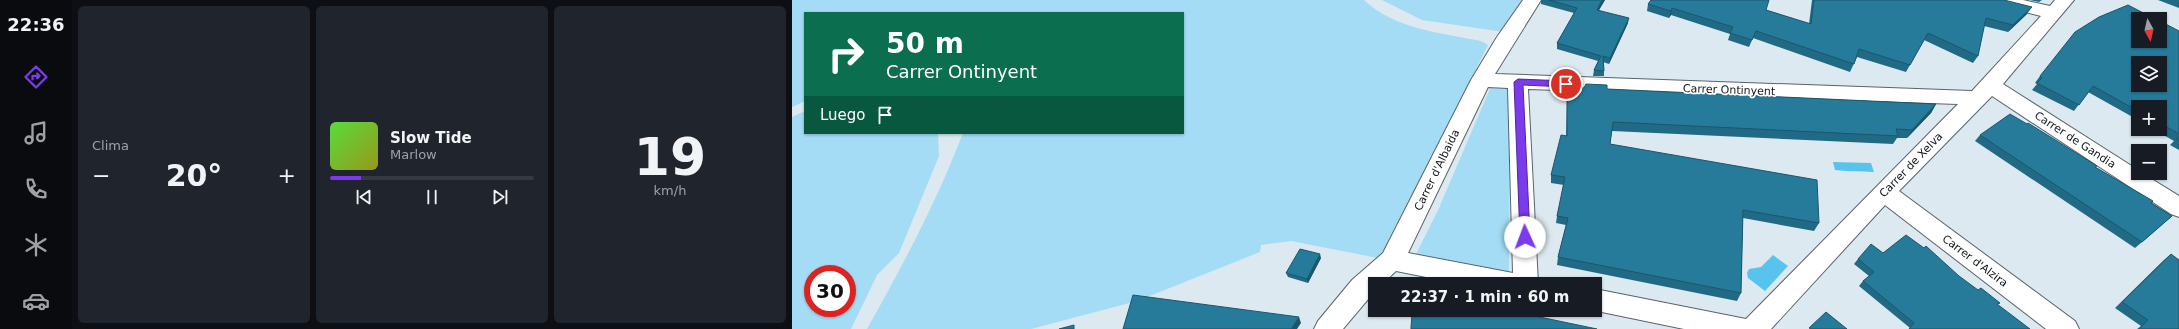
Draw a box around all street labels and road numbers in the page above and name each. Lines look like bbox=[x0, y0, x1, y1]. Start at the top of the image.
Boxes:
street label: Carrer Ontinyent bbox=[1683, 82, 1776, 98]
street label: Carrer de Gandia bbox=[2032, 109, 2118, 171]
street label: Carrer d'Albaida bbox=[1412, 127, 1462, 213]
street label: Carrer de Xelva bbox=[1877, 130, 1945, 200]
street label: Carrer d'Alzira bbox=[1940, 232, 2010, 290]

